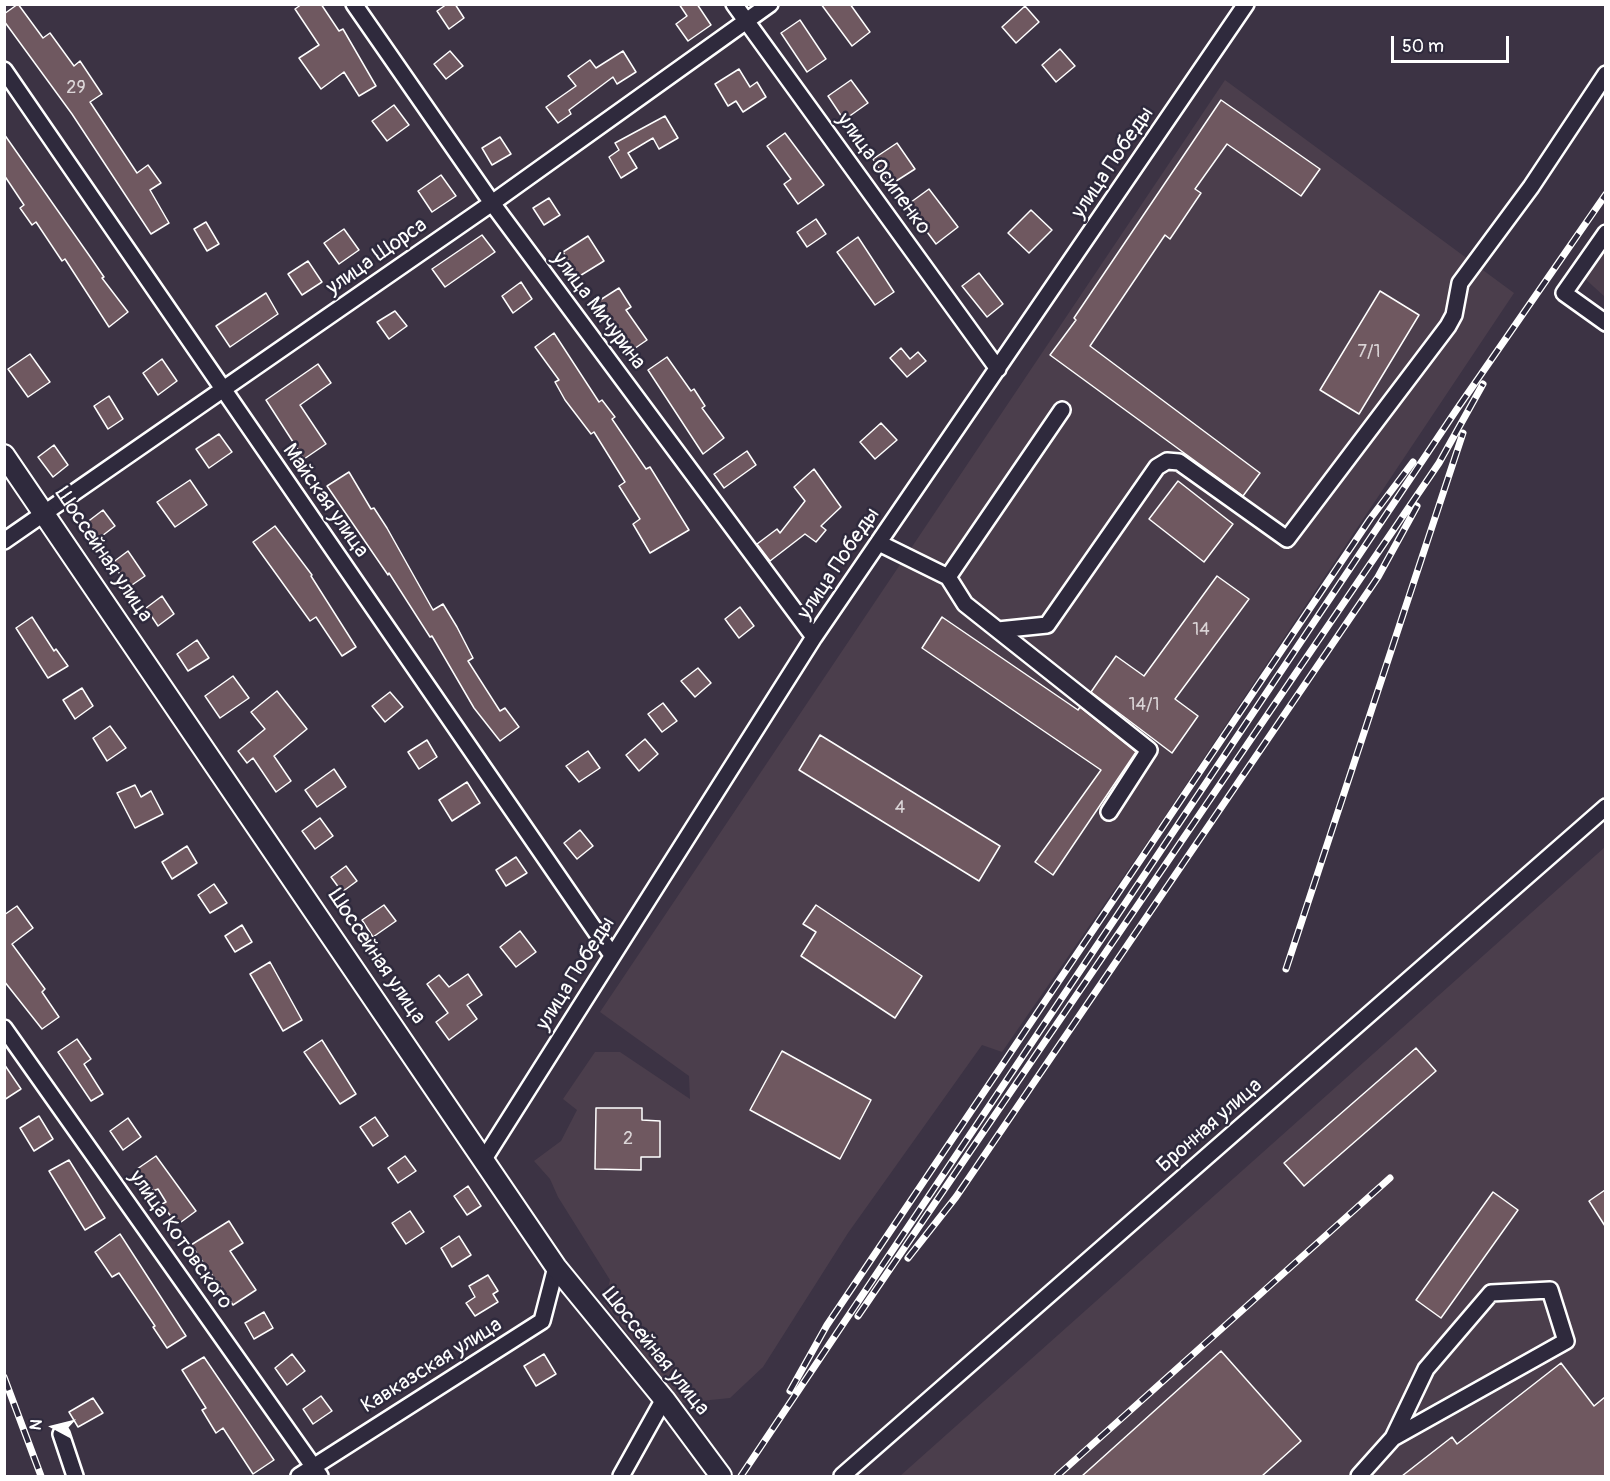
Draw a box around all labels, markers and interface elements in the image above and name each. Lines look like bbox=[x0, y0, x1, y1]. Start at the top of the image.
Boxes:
scale bar bbox=[1394, 24, 1512, 62]
text: 50 m bbox=[1402, 35, 1444, 58]
house number: 29 bbox=[66, 77, 86, 99]
street label: улица Победы bbox=[1066, 102, 1160, 224]
street label: улица Осипенко bbox=[831, 108, 935, 240]
street label: улица Щорса bbox=[322, 213, 432, 301]
street label: улица Мичурина bbox=[546, 247, 650, 375]
house number: 7/1 bbox=[1357, 341, 1381, 363]
street label: Майская улица bbox=[277, 439, 373, 563]
street label: Шоссейная улица bbox=[49, 483, 157, 627]
street label: улица Победы bbox=[792, 503, 886, 625]
house number: 14 bbox=[1192, 619, 1210, 641]
house number: 14/1 bbox=[1129, 694, 1159, 716]
house number: 4 bbox=[895, 797, 905, 819]
street label: Шоссейная улица bbox=[322, 885, 430, 1029]
street label: улица Победы bbox=[531, 913, 621, 1035]
street label: Бронная улица bbox=[1152, 1073, 1268, 1179]
house number: 2 bbox=[623, 1128, 633, 1150]
street label: улица Котовского bbox=[123, 1166, 237, 1314]
street label: Шоссейная улица bbox=[596, 1283, 714, 1421]
street label: Кавказская улица bbox=[357, 1313, 507, 1419]
north arrow bbox=[24, 1397, 84, 1457]
text: N bbox=[26, 1418, 47, 1431]

